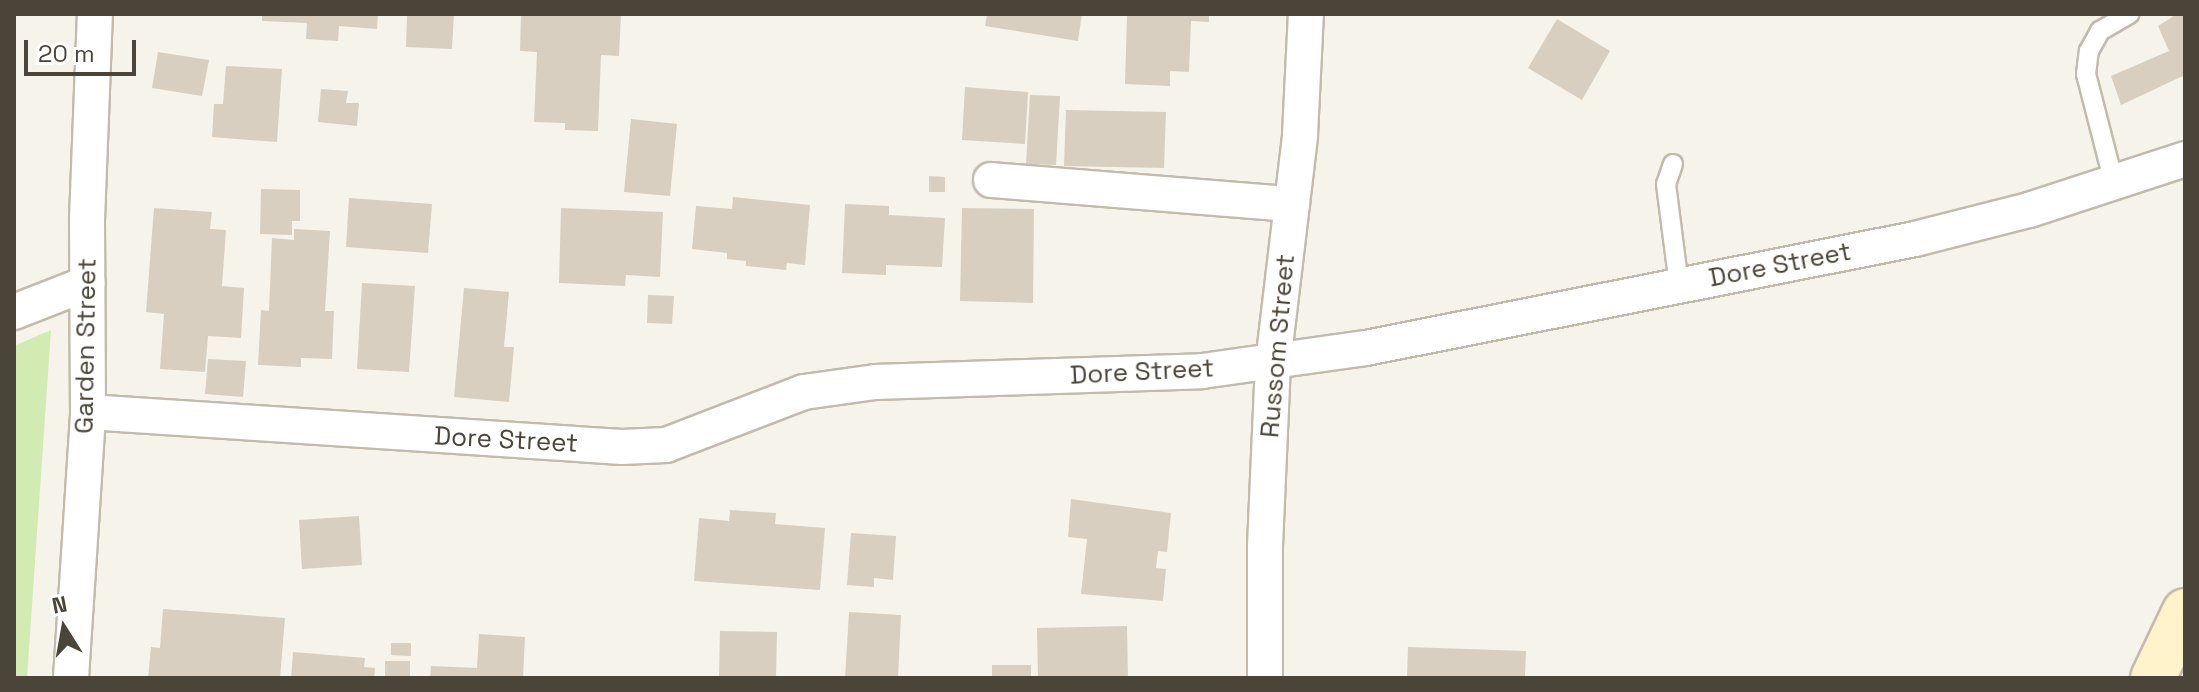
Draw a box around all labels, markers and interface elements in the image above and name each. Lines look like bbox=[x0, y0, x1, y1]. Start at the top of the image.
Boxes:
scale bar bbox=[28, 24, 140, 74]
text: 20 m bbox=[38, 38, 95, 69]
street label: Dore Street bbox=[1706, 236, 1854, 294]
street label: Russom Street bbox=[1254, 253, 1302, 439]
street label: Garden Street bbox=[69, 258, 103, 434]
street label: Dore Street bbox=[1069, 353, 1215, 391]
street label: Dore Street bbox=[433, 421, 579, 459]
north arrow bbox=[24, 588, 104, 668]
text: N bbox=[50, 589, 69, 620]

